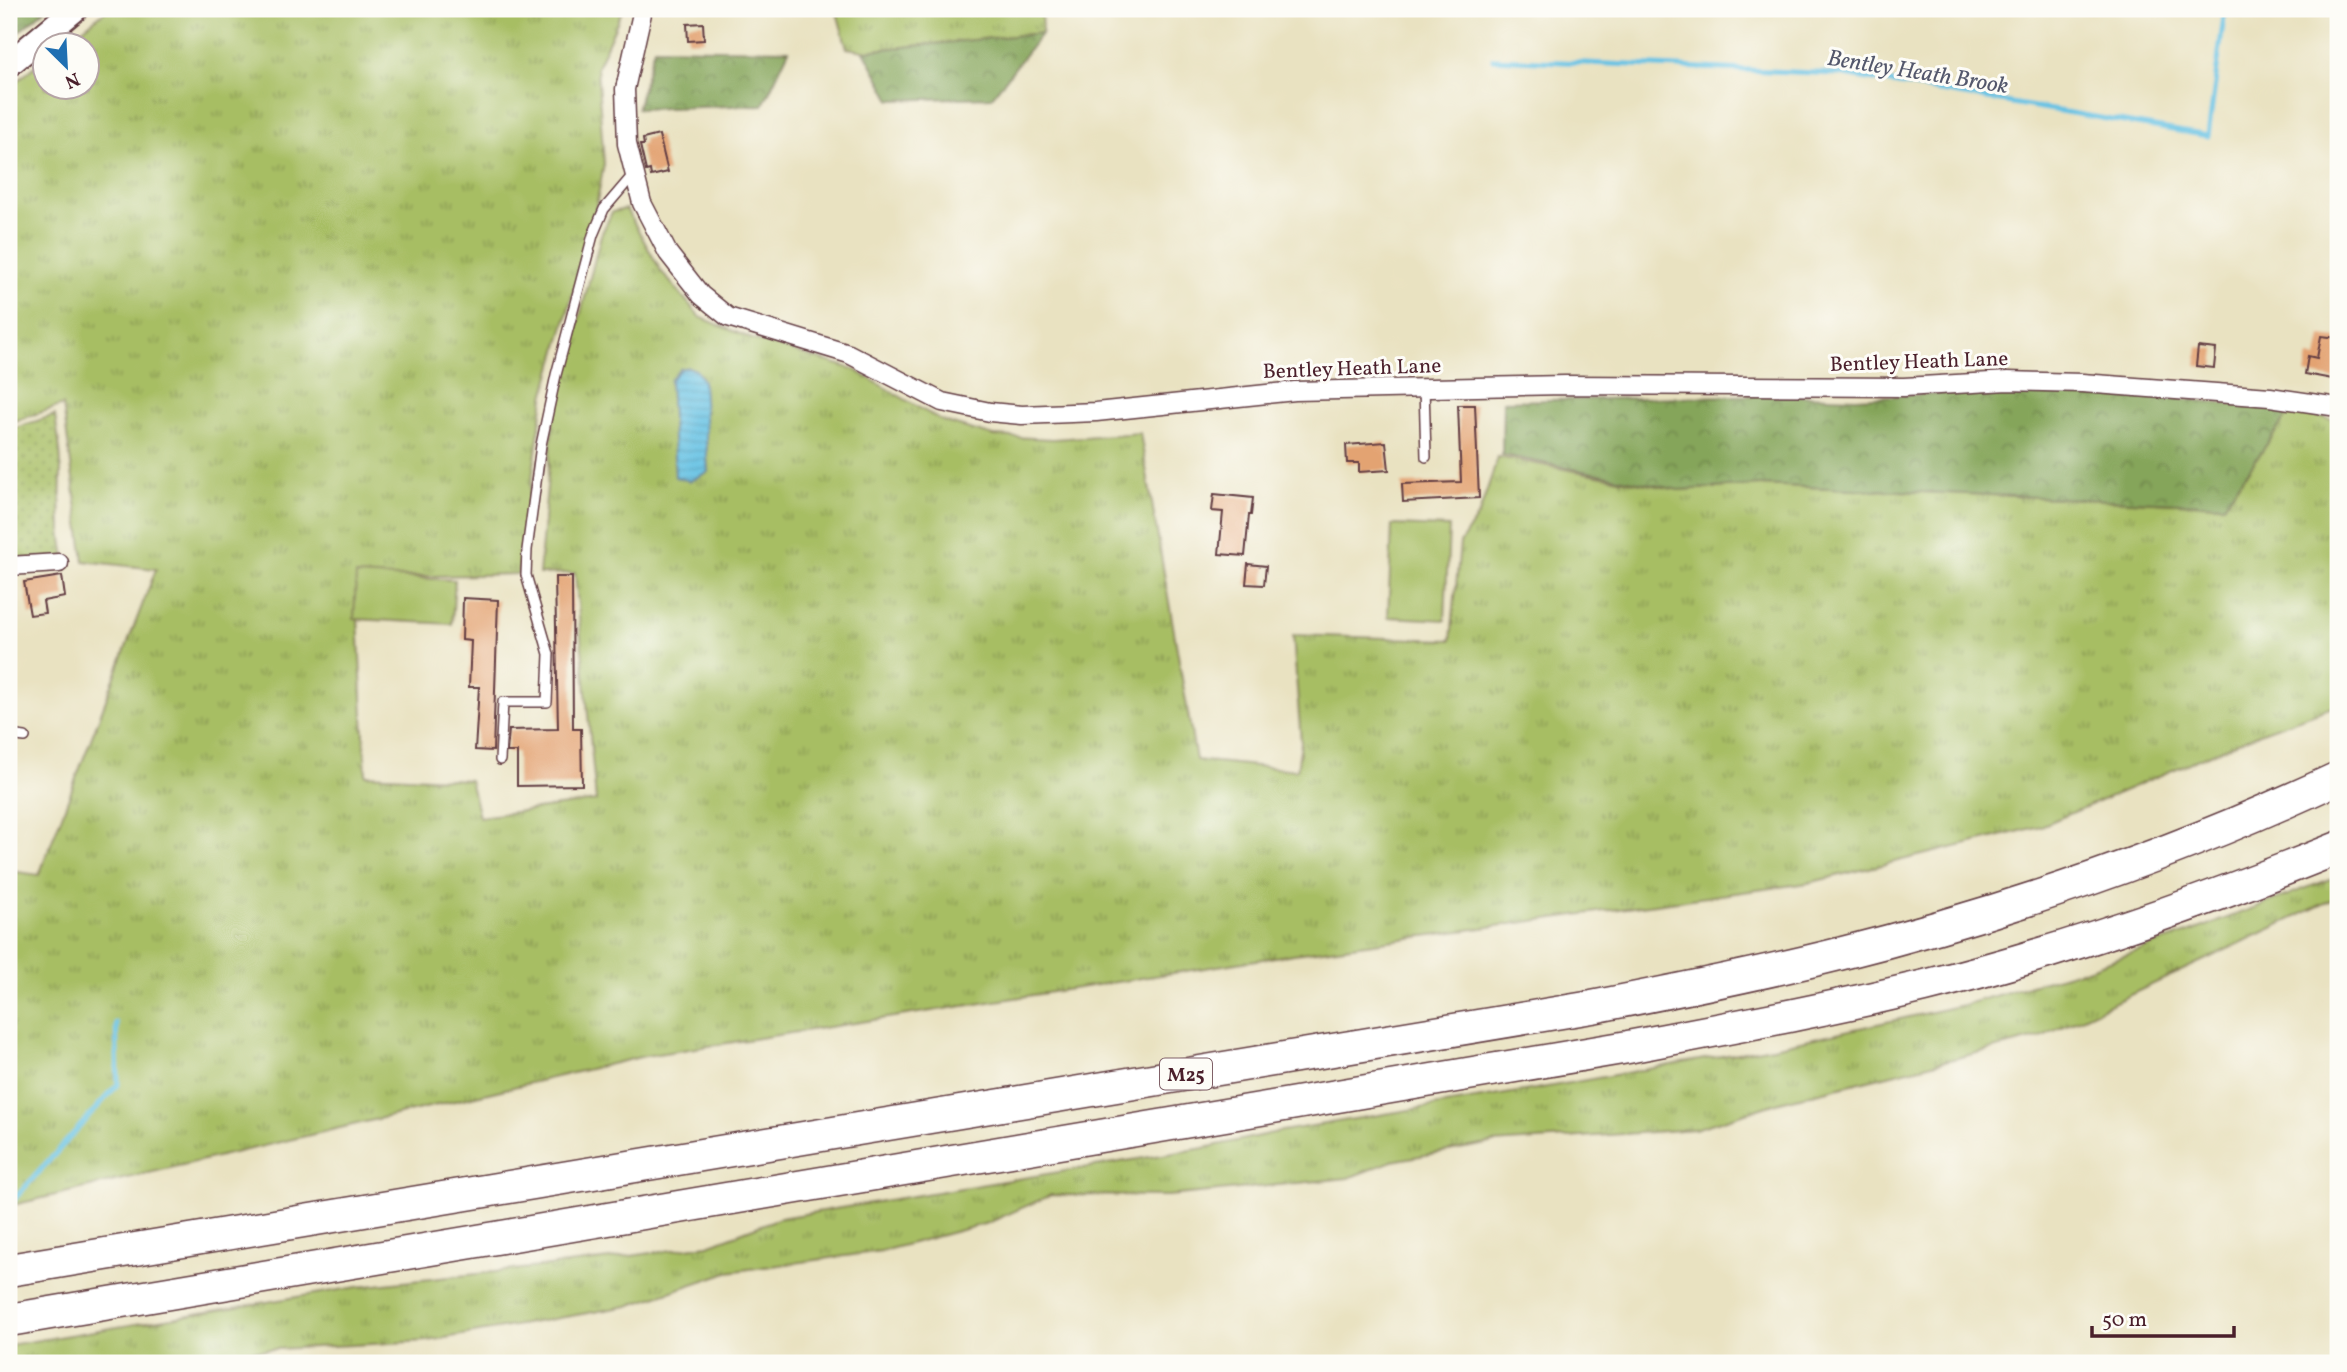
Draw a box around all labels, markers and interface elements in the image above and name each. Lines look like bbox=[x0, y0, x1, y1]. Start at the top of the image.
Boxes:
north arrow bbox=[32, 32, 102, 102]
water label: Bentley Heath Brook bbox=[1825, 43, 2011, 103]
text: N bbox=[60, 65, 84, 94]
street label: Bentley Heath Lane bbox=[1829, 345, 2009, 380]
street label: Bentley Heath Lane bbox=[1262, 352, 1442, 387]
road number: M25 bbox=[1160, 1058, 1212, 1090]
scale bar bbox=[2092, 1295, 2233, 1339]
text: 50 m bbox=[2102, 1306, 2147, 1335]

